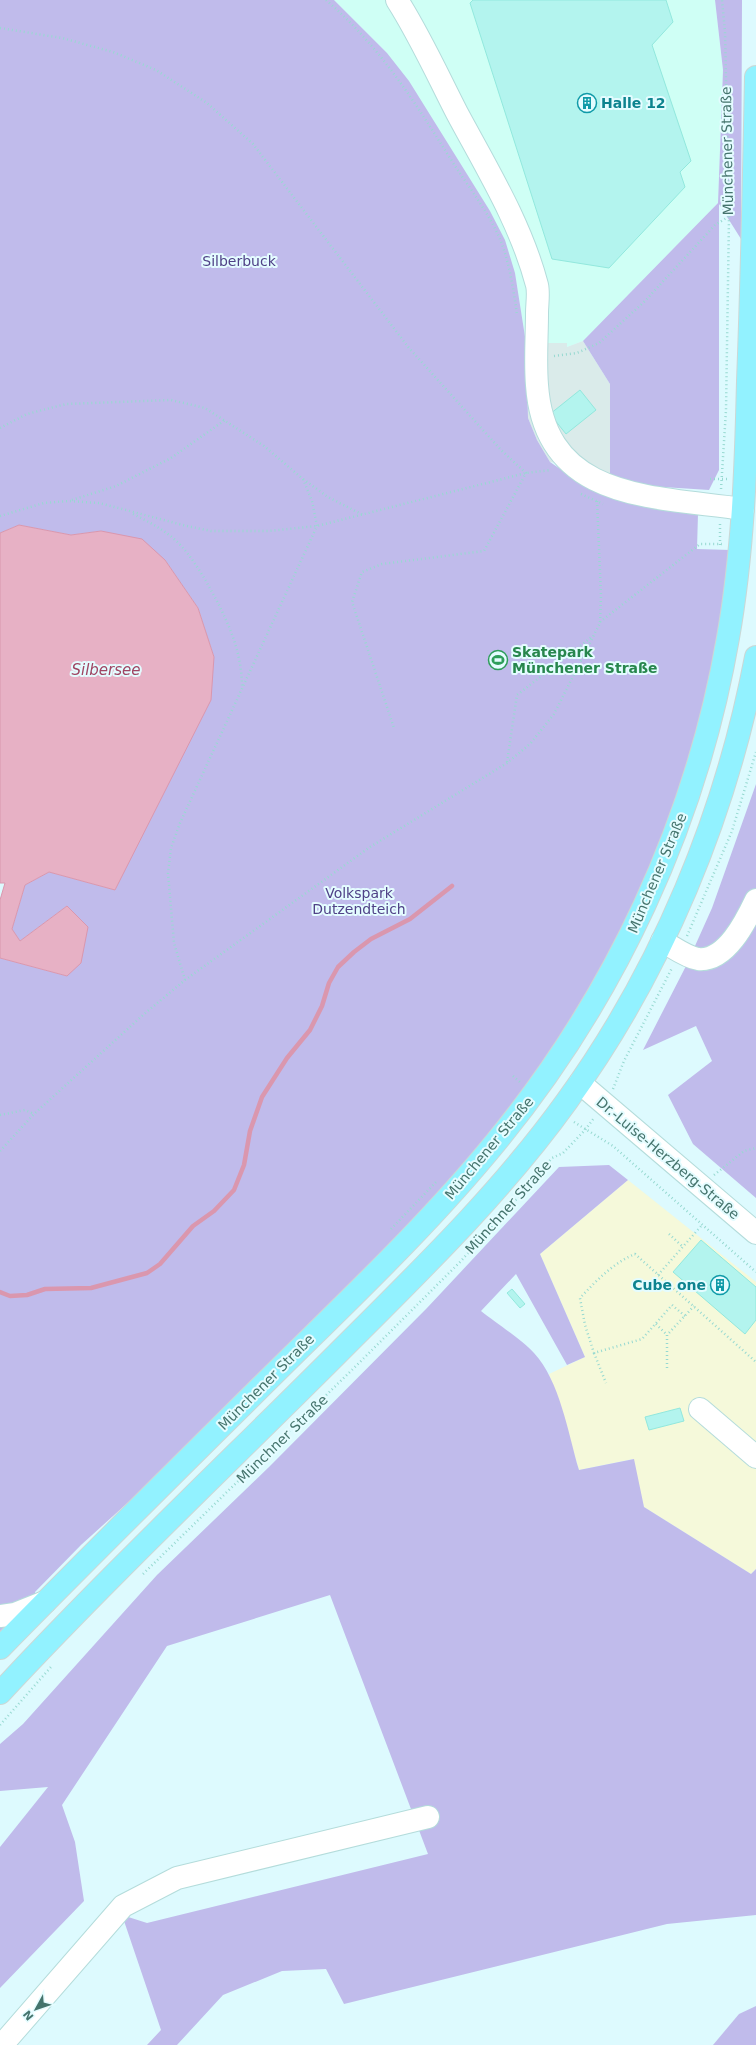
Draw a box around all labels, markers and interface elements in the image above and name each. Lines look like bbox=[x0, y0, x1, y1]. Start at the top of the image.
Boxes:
street label: Münchener Straße bbox=[718, 86, 736, 216]
building icon: Halle 12 bbox=[576, 92, 598, 114]
place label: Halle 12 bbox=[601, 95, 666, 111]
park label: Silberbuck bbox=[202, 253, 277, 269]
place label: Skatepark Münchener Straße bbox=[512, 644, 658, 676]
sports icon: Skatepark Münchener Straße bbox=[487, 649, 509, 671]
water label: Silbersee bbox=[71, 661, 141, 679]
street label: Münchener Straße bbox=[624, 811, 690, 935]
park label: Volkspark Dutzendteich bbox=[312, 885, 406, 917]
street label: Münchener Straße bbox=[441, 1094, 537, 1202]
street label: Dr.-Luise-Herzberg-Straße bbox=[593, 1094, 743, 1222]
street label: Münchner Straße bbox=[462, 1157, 554, 1257]
building icon: Cube one bbox=[709, 1274, 731, 1296]
place label: Cube one bbox=[632, 1277, 706, 1293]
street label: Münchener Straße bbox=[215, 1331, 317, 1433]
street label: Münchner Straße bbox=[233, 1391, 331, 1487]
north arrow bbox=[16, 1989, 56, 2029]
text: N bbox=[21, 2007, 37, 2023]

